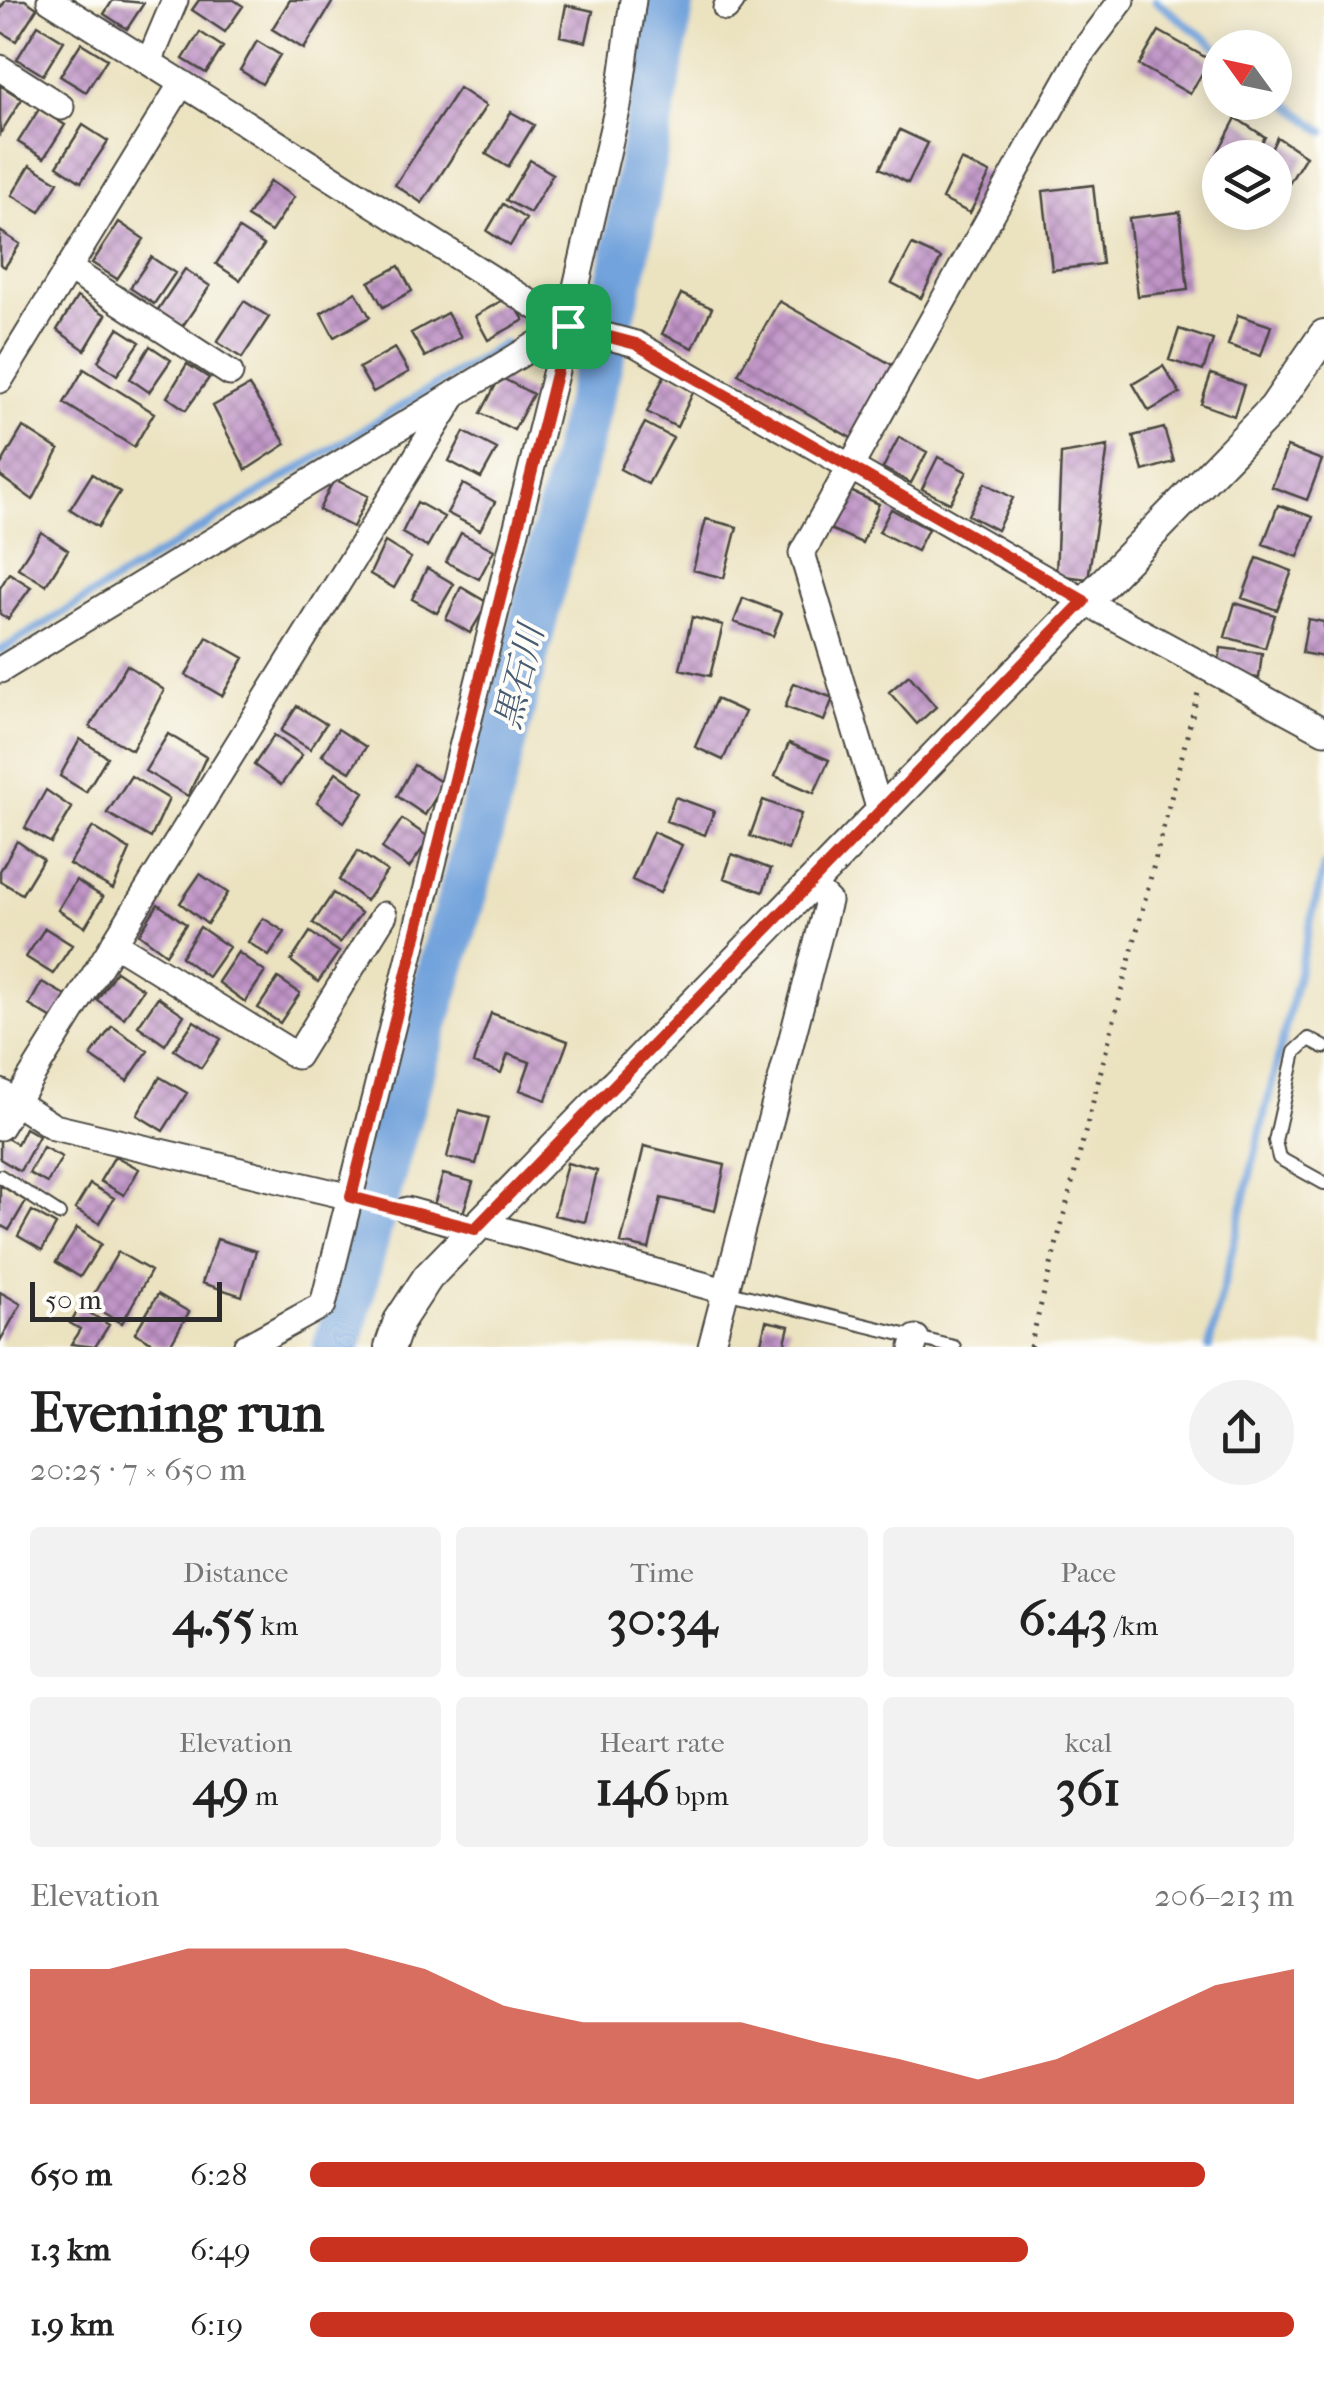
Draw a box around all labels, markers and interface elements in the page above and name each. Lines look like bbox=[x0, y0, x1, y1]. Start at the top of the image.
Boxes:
north arrow bbox=[1202, 30, 1292, 120]
map controls bbox=[1202, 30, 1292, 230]
button: layers bbox=[1202, 140, 1292, 230]
pin bbox=[526, 284, 611, 369]
icon: arrive bbox=[541, 299, 596, 354]
water label: 黒石川 bbox=[487, 617, 553, 733]
scale bar bbox=[30, 1277, 222, 1322]
text: 50 m bbox=[45, 1283, 102, 1316]
button: share bbox=[1189, 1380, 1294, 1485]
text: Evening run bbox=[30, 1381, 324, 1445]
text: 20:25 · 7 × 650 m bbox=[30, 1451, 246, 1488]
text: Distance bbox=[183, 1556, 288, 1589]
text: Time bbox=[630, 1556, 694, 1589]
text: Pace bbox=[1060, 1556, 1116, 1589]
text: 4.55 bbox=[173, 1589, 255, 1648]
text: 30:34 bbox=[607, 1589, 717, 1648]
text: 6:43 bbox=[1018, 1589, 1108, 1648]
text: km bbox=[255, 1609, 298, 1642]
text: /km bbox=[1108, 1609, 1158, 1642]
text: Elevation bbox=[179, 1726, 292, 1759]
text: Heart rate bbox=[599, 1726, 725, 1759]
text: kcal bbox=[1065, 1726, 1112, 1759]
text: 49 bbox=[193, 1759, 249, 1818]
text: 146 bbox=[595, 1759, 670, 1818]
text: 361 bbox=[1056, 1759, 1121, 1818]
text: m bbox=[249, 1779, 278, 1812]
text: bpm bbox=[670, 1779, 729, 1812]
text: Elevation bbox=[30, 1877, 159, 1914]
text: 206–213 m bbox=[1154, 1877, 1294, 1914]
text: 650 m bbox=[30, 2156, 112, 2193]
text: 6:28 bbox=[190, 2156, 248, 2193]
text: 1.3 km bbox=[30, 2231, 111, 2268]
text: 6:49 bbox=[190, 2231, 251, 2268]
text: 1.9 km bbox=[30, 2306, 114, 2343]
text: 6:19 bbox=[190, 2306, 243, 2343]

